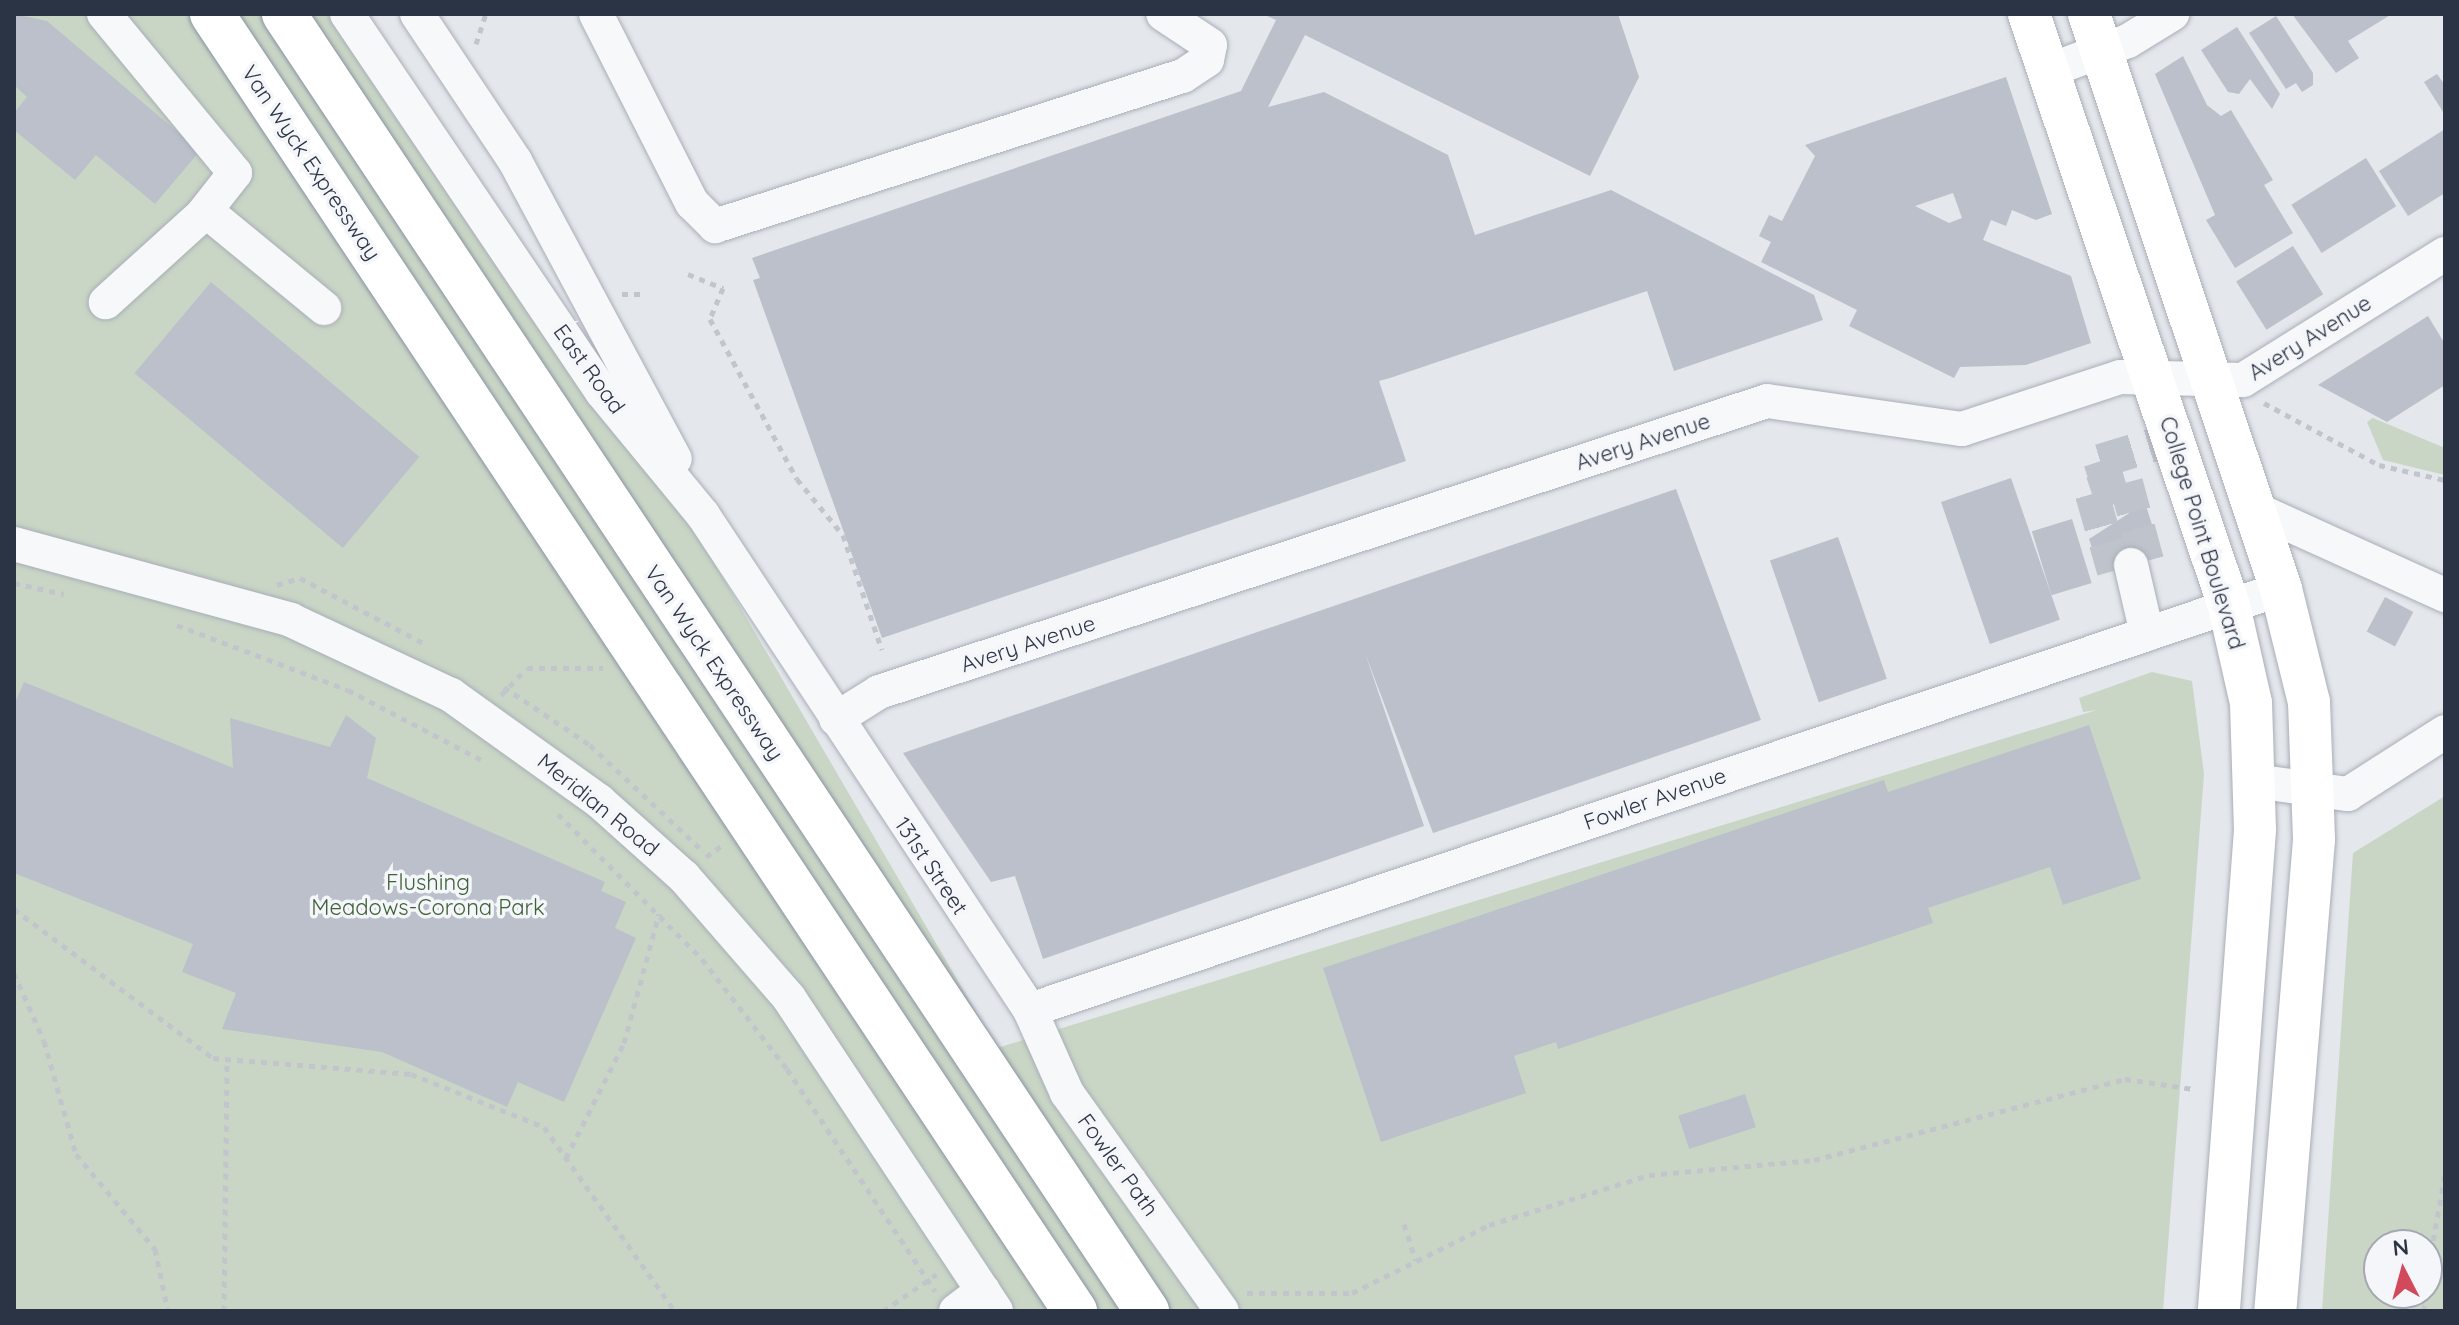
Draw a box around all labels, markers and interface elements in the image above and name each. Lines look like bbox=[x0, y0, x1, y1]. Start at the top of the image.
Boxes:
street label: Van Wyck Expressway bbox=[236, 61, 386, 265]
street label: Avery Avenue bbox=[2244, 290, 2376, 386]
street label: East Road bbox=[548, 319, 630, 419]
street label: Avery Avenue bbox=[1572, 408, 1714, 476]
street label: College Point Boulevard bbox=[2154, 413, 2250, 653]
street label: Van Wyck Expressway bbox=[639, 561, 789, 765]
street label: Avery Avenue bbox=[957, 610, 1099, 678]
street label: Meridian Road bbox=[532, 748, 664, 862]
street label: Fowler Avenue bbox=[1580, 762, 1730, 836]
street label: 131st Street bbox=[889, 812, 973, 920]
park label: Flushing Meadows-Corona Park bbox=[311, 869, 545, 920]
street label: Fowler Path bbox=[1072, 1109, 1164, 1221]
north arrow bbox=[2363, 1229, 2443, 1309]
text: N bbox=[2391, 1232, 2410, 1262]

